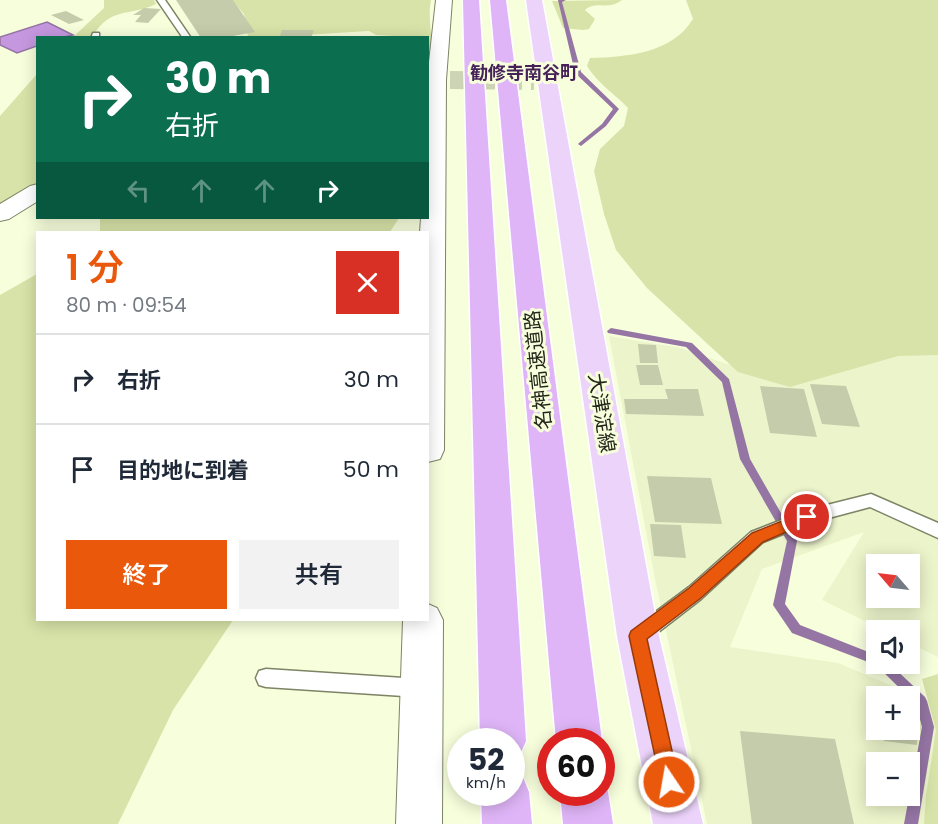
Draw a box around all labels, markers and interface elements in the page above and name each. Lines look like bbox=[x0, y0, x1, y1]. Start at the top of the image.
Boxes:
text: 30 m bbox=[165, 49, 271, 108]
icon: right bbox=[66, 60, 144, 138]
district label: 勧修寺南谷町 bbox=[470, 60, 578, 85]
text: 右折 bbox=[165, 107, 219, 144]
icon: left bbox=[122, 174, 155, 207]
icon: ahead bbox=[185, 174, 218, 207]
icon: ahead bbox=[248, 174, 281, 207]
icon: right bbox=[311, 174, 344, 207]
text: 1 分 bbox=[66, 242, 124, 293]
button: close bbox=[336, 251, 399, 314]
text: 80 m · 09:54 bbox=[66, 291, 187, 319]
street label: 名神高速道路 bbox=[518, 309, 558, 431]
icon: right bbox=[66, 363, 99, 396]
text: 30 m bbox=[344, 364, 399, 395]
text: 右折 bbox=[117, 365, 161, 396]
street label: 大津淀線 bbox=[582, 371, 622, 455]
icon: arrive bbox=[66, 453, 99, 486]
text: 50 m bbox=[343, 454, 399, 485]
text: 目的地に到着 bbox=[117, 455, 249, 486]
pin bbox=[781, 491, 832, 542]
icon: arrive bbox=[790, 500, 823, 533]
button: 終了 bbox=[66, 540, 227, 609]
button: 共有 bbox=[239, 540, 399, 609]
north arrow bbox=[866, 554, 920, 608]
map controls bbox=[866, 554, 920, 806]
button: sound bbox=[866, 620, 920, 674]
button: + bbox=[866, 686, 920, 740]
speed limit sign: 60 bbox=[537, 728, 615, 806]
text: 52 bbox=[468, 738, 504, 781]
position arrow bbox=[637, 750, 701, 814]
button: − bbox=[866, 752, 920, 806]
text: km/h bbox=[466, 772, 506, 793]

